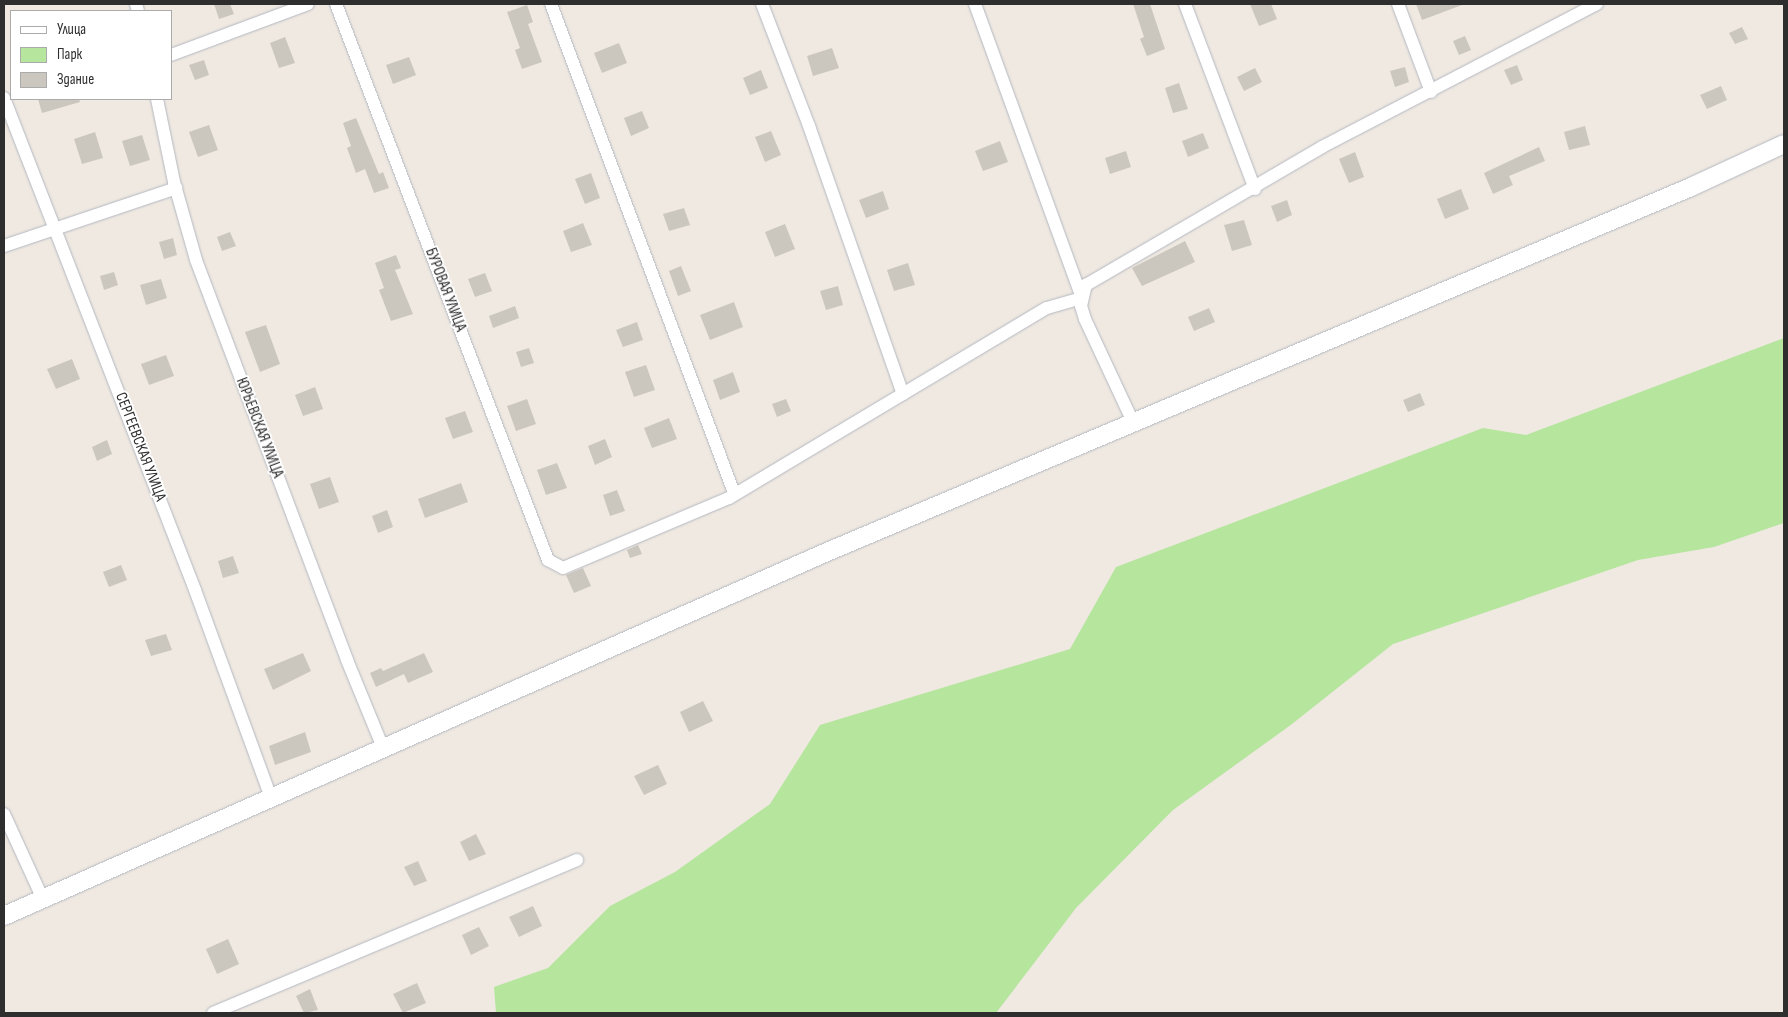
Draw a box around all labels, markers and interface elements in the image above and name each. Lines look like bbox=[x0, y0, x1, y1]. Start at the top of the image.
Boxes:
legend bbox=[10, 10, 172, 100]
text: Улица bbox=[57, 20, 86, 39]
text: Парк bbox=[57, 45, 82, 64]
text: Здание bbox=[57, 70, 94, 89]
street label: БУРОВАЯ УЛИЦА bbox=[420, 245, 470, 335]
street label: ЮРЬЕВСКАЯ УЛИЦА bbox=[231, 375, 287, 481]
street label: СЕРГЕЕВСКАЯ УЛИЦА bbox=[110, 390, 170, 504]

